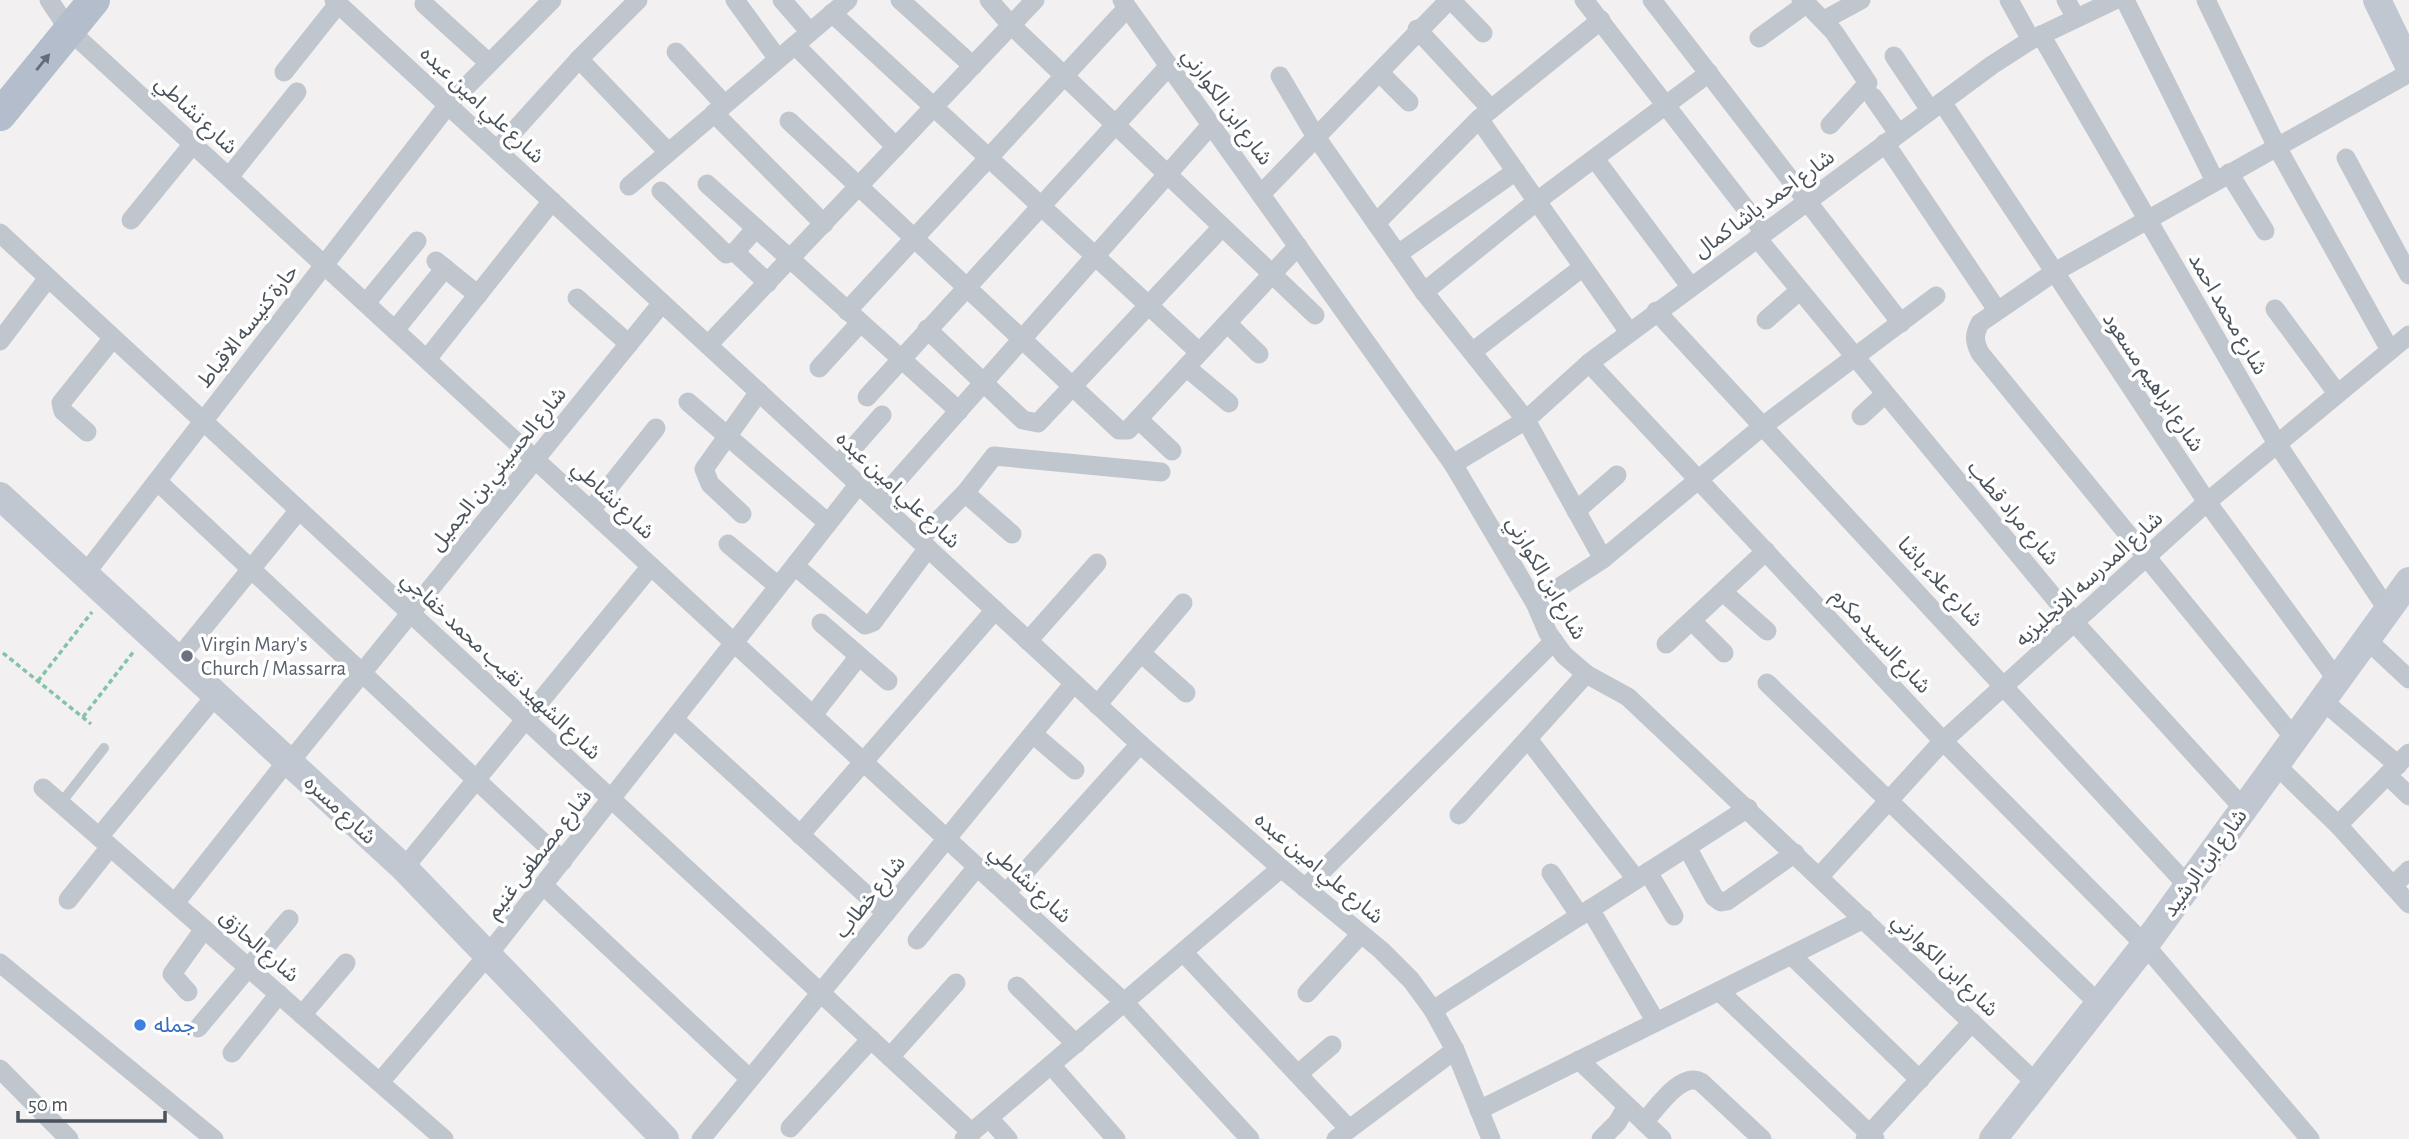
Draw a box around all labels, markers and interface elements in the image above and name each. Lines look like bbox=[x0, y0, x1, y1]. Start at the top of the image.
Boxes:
street label: شارع علي امين عبده bbox=[413, 43, 548, 171]
street label: شارع ابن الكوارني bbox=[1174, 45, 1276, 172]
one-way arrow bbox=[35, 54, 50, 71]
street label: شارع نشاطي bbox=[148, 72, 241, 162]
street label: شارع احمد باشا كمال bbox=[1690, 146, 1840, 265]
street label: شارع محمد احمد bbox=[2181, 250, 2271, 380]
street label: حارة كنيسه الاقباط bbox=[194, 261, 303, 392]
street label: شارع ابراهيم مسعود bbox=[2095, 309, 2207, 458]
street label: شارع الحسيني بن الجميل bbox=[426, 383, 574, 558]
street label: شارع علي امين عبده bbox=[829, 428, 964, 556]
street label: شارع نشاطي bbox=[565, 457, 658, 547]
street label: شارع مراد قطب bbox=[1960, 457, 2062, 572]
street label: شارع المدرسه الانجليزيه bbox=[2011, 508, 2169, 653]
street label: شارع ابن الكوارني bbox=[1498, 513, 1590, 645]
street label: شارع علاء باشا bbox=[1891, 533, 1987, 634]
street label: شارع الشهيد نقيب محمد خفاجي bbox=[394, 568, 605, 767]
street label: شارع السيد مكرم bbox=[1824, 585, 1935, 701]
place label: Virgin Mary's Church / Massarra bbox=[201, 634, 347, 679]
marker: Virgin Mary's Church / Massarra bbox=[179, 648, 195, 664]
street label: شارع مسره bbox=[297, 772, 380, 851]
street label: شارع مصطفى غنيم bbox=[482, 786, 599, 925]
street label: شارع ابن الرشيد bbox=[2159, 805, 2254, 923]
street label: شارع علي امين عبده bbox=[1248, 808, 1387, 931]
street label: شارع نشاطي bbox=[982, 841, 1075, 931]
street label: شارع خطاب bbox=[831, 852, 912, 944]
street label: شارع الحازق bbox=[213, 906, 303, 989]
street label: شارع ابن الكوارني bbox=[1885, 909, 2002, 1024]
place label: جمله bbox=[154, 1015, 195, 1036]
marker: جمله bbox=[132, 1017, 148, 1033]
scale bar bbox=[18, 1080, 164, 1124]
text: 50 m bbox=[28, 1094, 68, 1115]

